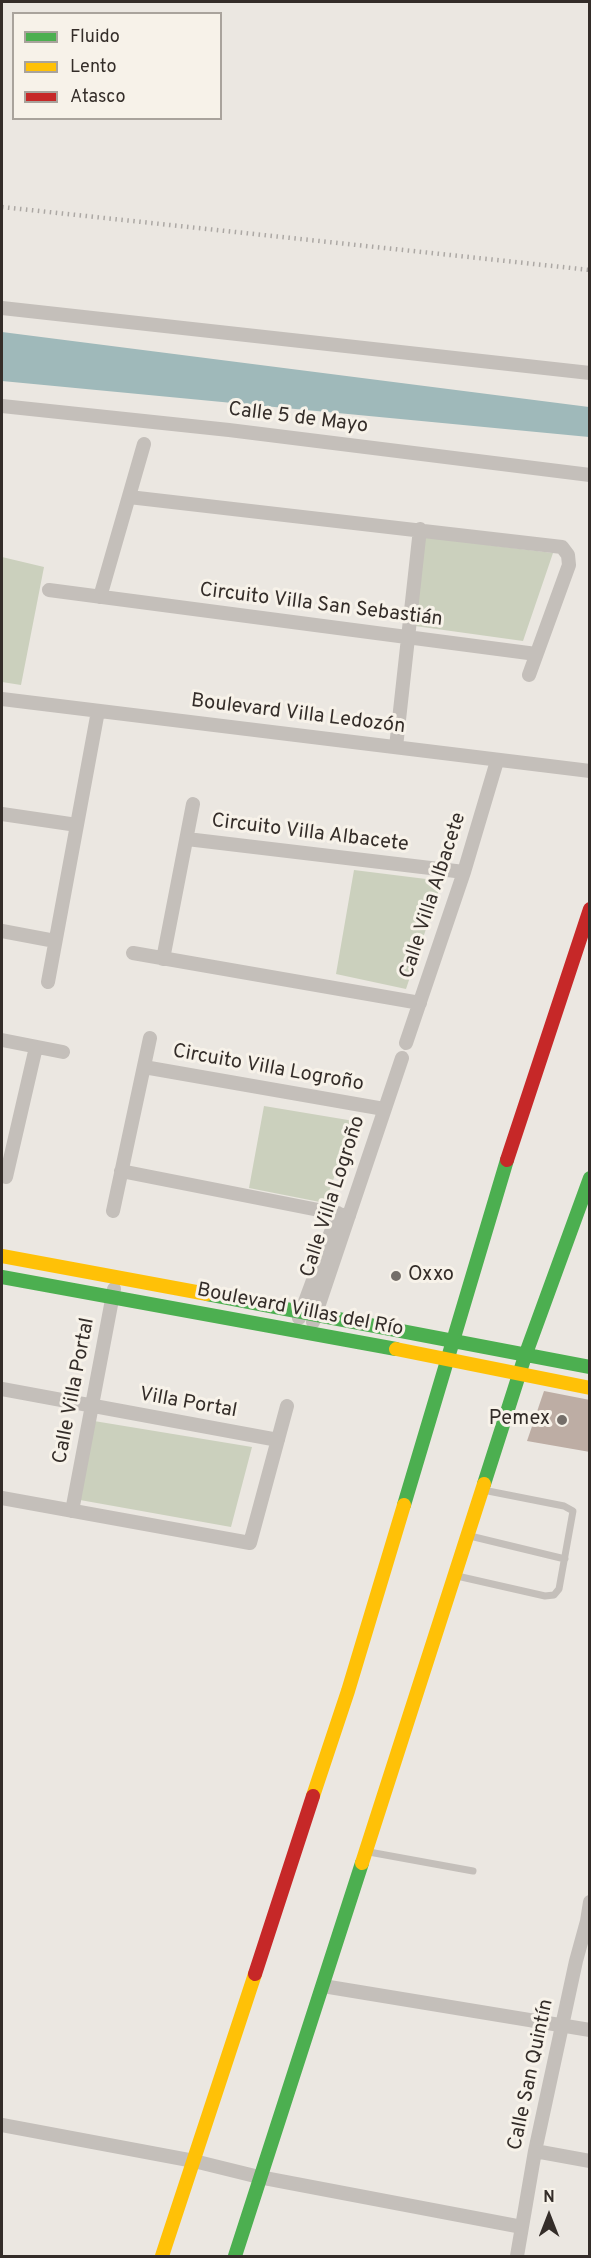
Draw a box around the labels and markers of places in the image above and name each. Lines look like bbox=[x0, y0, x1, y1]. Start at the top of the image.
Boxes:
place label: Oxxo bbox=[408, 1264, 454, 1288]
marker: Oxxo bbox=[389, 1269, 403, 1283]
place label: Pemex bbox=[489, 1408, 550, 1432]
marker: Pemex bbox=[555, 1413, 569, 1427]

